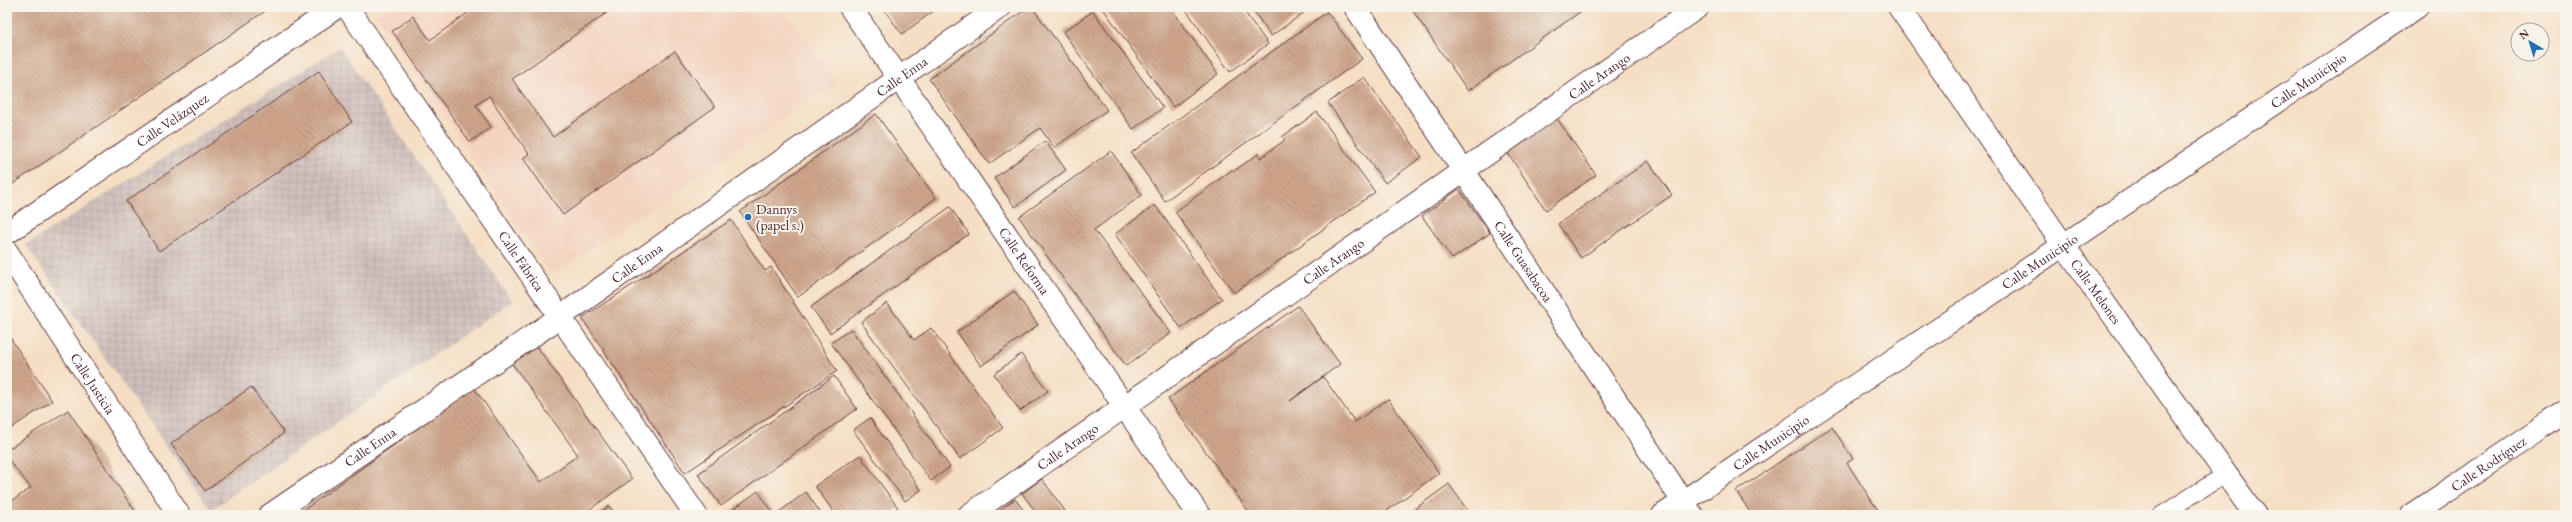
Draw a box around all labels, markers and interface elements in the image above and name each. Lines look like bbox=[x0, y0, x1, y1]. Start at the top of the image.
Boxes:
north arrow bbox=[2510, 22, 2550, 62]
text: N bbox=[2516, 26, 2532, 42]
street label: Calle Arango bbox=[1565, 48, 1633, 104]
street label: Calle Municipio bbox=[2267, 48, 2350, 112]
street label: Calle Enna bbox=[872, 52, 931, 101]
street label: Calle Velázquez bbox=[132, 89, 212, 151]
place label: Dannys (papel s.) bbox=[756, 200, 804, 234]
marker: Dannys (papel s.) bbox=[743, 212, 753, 222]
street label: Calle Guasabacoa bbox=[1490, 217, 1557, 306]
street label: Calle Reforma bbox=[995, 224, 1054, 299]
street label: Calle Fábrica bbox=[494, 227, 549, 295]
street label: Calle Municipio bbox=[1998, 229, 2081, 293]
street label: Calle Arango bbox=[1299, 233, 1368, 289]
street label: Calle Enna bbox=[607, 238, 666, 287]
street label: Calle Melones bbox=[2067, 255, 2126, 328]
street label: Calle Justicia bbox=[66, 349, 120, 418]
street label: Calle Municipio bbox=[1729, 410, 1812, 474]
street label: Calle Arango bbox=[1033, 419, 1102, 474]
street label: Calle Enna bbox=[341, 423, 400, 471]
street label: Calle Rodríguez bbox=[2447, 431, 2530, 495]

